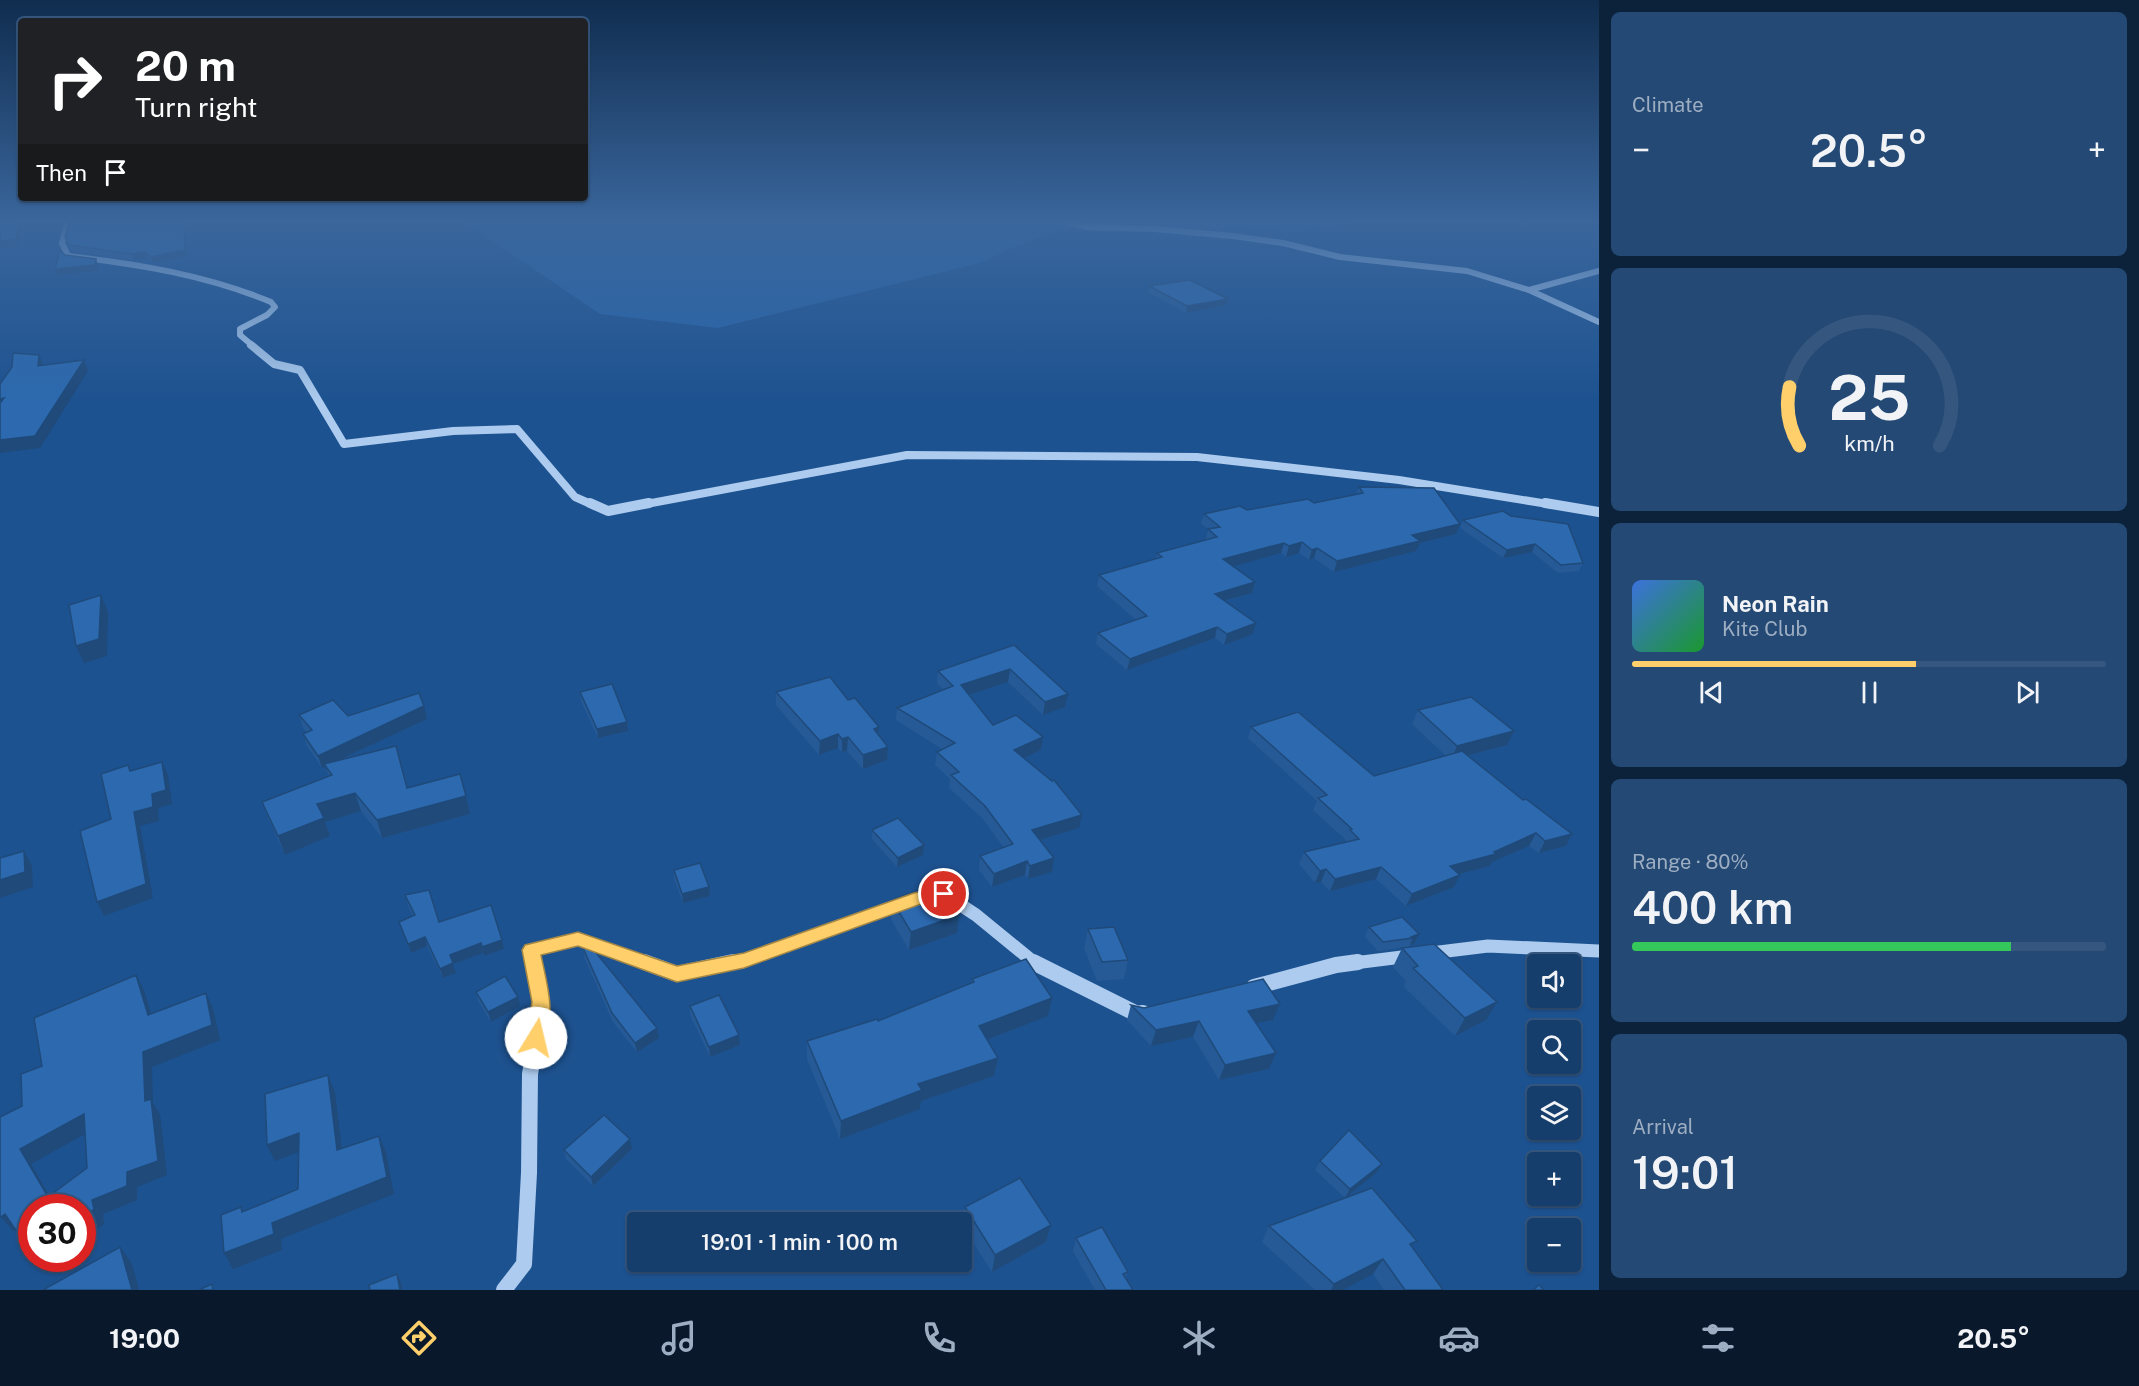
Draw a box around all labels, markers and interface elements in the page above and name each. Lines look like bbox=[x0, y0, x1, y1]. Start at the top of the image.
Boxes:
text: 20 m bbox=[135, 41, 236, 90]
icon: right bbox=[36, 42, 114, 120]
text: Turn right bbox=[135, 91, 258, 123]
text: Climate bbox=[1632, 93, 1704, 117]
text: 20.5° bbox=[1810, 124, 1928, 177]
text: − bbox=[1632, 131, 1650, 169]
text: + bbox=[2088, 131, 2106, 169]
icon: arrive bbox=[99, 156, 132, 189]
text: Then bbox=[36, 160, 87, 186]
text: 25 bbox=[1828, 362, 1910, 435]
text: km/h bbox=[1844, 432, 1894, 457]
text: Neon Rain bbox=[1722, 591, 1829, 617]
text: Kite Club bbox=[1722, 617, 1807, 641]
icon: previous bbox=[1695, 676, 1728, 709]
icon: pause bbox=[1853, 676, 1886, 709]
icon: next bbox=[2011, 676, 2044, 709]
text: Range · 80% bbox=[1632, 850, 1749, 874]
pin bbox=[918, 868, 969, 919]
icon: arrive bbox=[927, 877, 960, 910]
text: 400 km bbox=[1632, 881, 1793, 934]
map controls bbox=[1527, 954, 1581, 1272]
button: sound bbox=[1527, 954, 1581, 1008]
position arrow bbox=[504, 1006, 568, 1070]
button: search bbox=[1527, 1020, 1581, 1074]
button: layers bbox=[1527, 1086, 1581, 1140]
text: Arrival bbox=[1632, 1115, 1694, 1139]
text: 19:01 bbox=[1632, 1146, 1738, 1199]
button: + bbox=[1527, 1152, 1581, 1206]
speed limit sign: 30 bbox=[18, 1194, 96, 1272]
button: − bbox=[1527, 1218, 1581, 1272]
text: 19:01 · 1 min · 100 m bbox=[701, 1229, 898, 1255]
icon: directions bbox=[398, 1317, 440, 1359]
icon: music bbox=[658, 1317, 700, 1359]
icon: phone bbox=[918, 1317, 960, 1359]
icon: climate bbox=[1178, 1317, 1220, 1359]
icon: car bbox=[1438, 1317, 1480, 1359]
icon: filters bbox=[1697, 1317, 1739, 1359]
text: 19:00 bbox=[109, 1322, 180, 1354]
text: 20.5° bbox=[1957, 1322, 2030, 1354]

